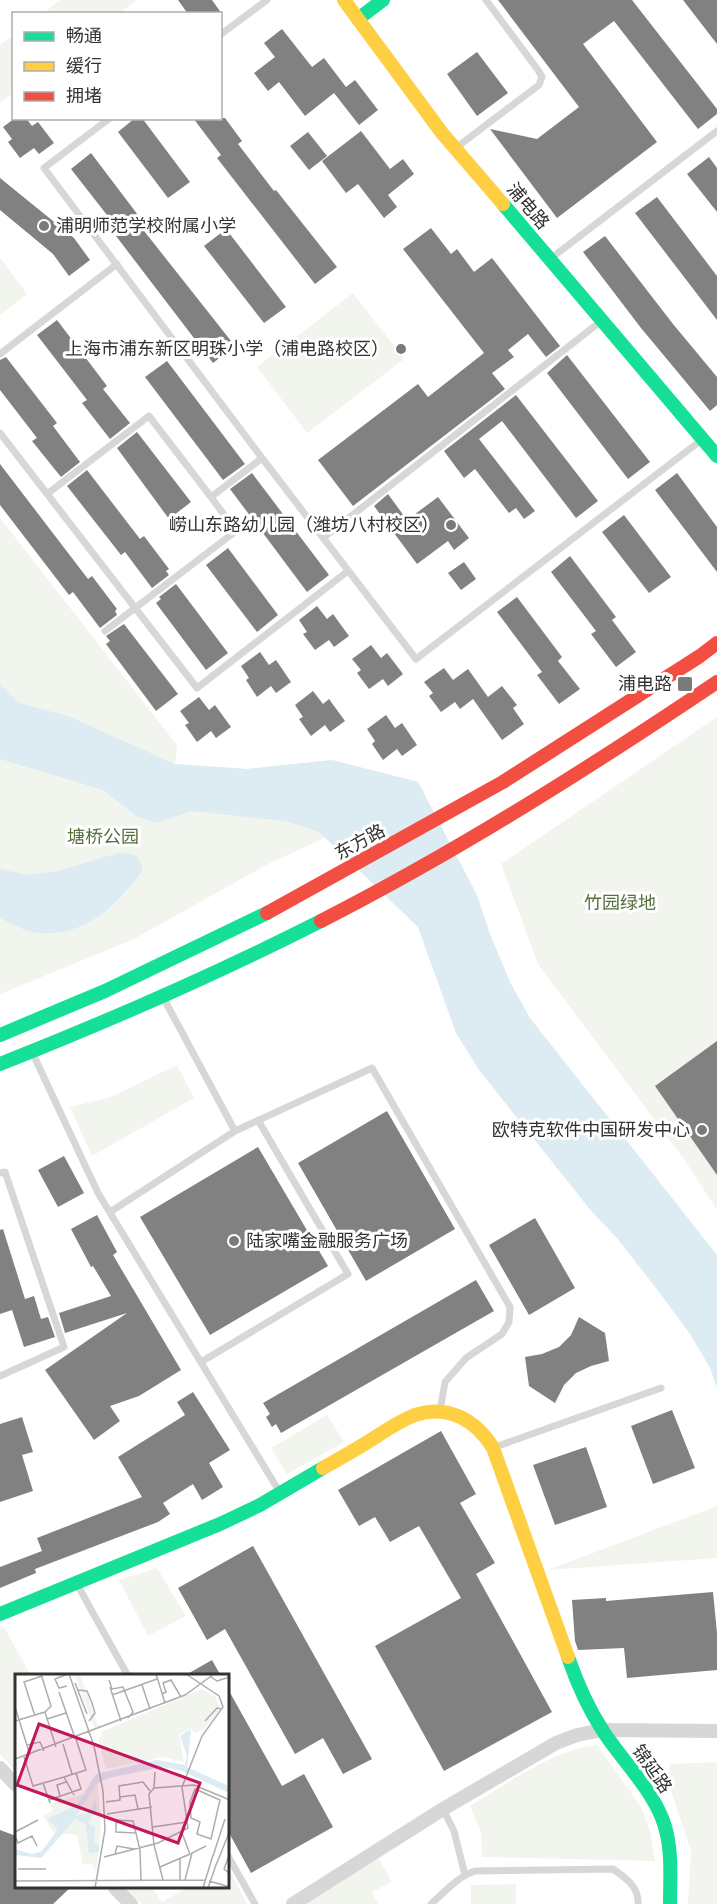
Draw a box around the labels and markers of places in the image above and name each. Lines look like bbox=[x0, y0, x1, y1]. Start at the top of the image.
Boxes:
place label: 浦明师范学校附属小学 bbox=[56, 214, 236, 237]
marker: 浦明师范学校附属小学 bbox=[37, 219, 51, 233]
place label: 上海市浦东新区明珠小学（浦电路校区） bbox=[65, 337, 389, 360]
marker: 上海市浦东新区明珠小学（浦电路校区） bbox=[394, 342, 408, 356]
place label: 崂山东路幼儿园（潍坊八村校区） bbox=[169, 513, 439, 536]
marker: 崂山东路幼儿园（潍坊八村校区） bbox=[444, 518, 458, 532]
place label: 浦电路 bbox=[618, 672, 672, 695]
marker: 浦电路 bbox=[676, 675, 694, 693]
place label: 欧特克软件中国研发中心 bbox=[492, 1118, 690, 1141]
marker: 欧特克软件中国研发中心 bbox=[695, 1123, 709, 1137]
place label: 陆家嘴金融服务广场 bbox=[246, 1229, 408, 1252]
marker: 陆家嘴金融服务广场 bbox=[227, 1234, 241, 1248]

